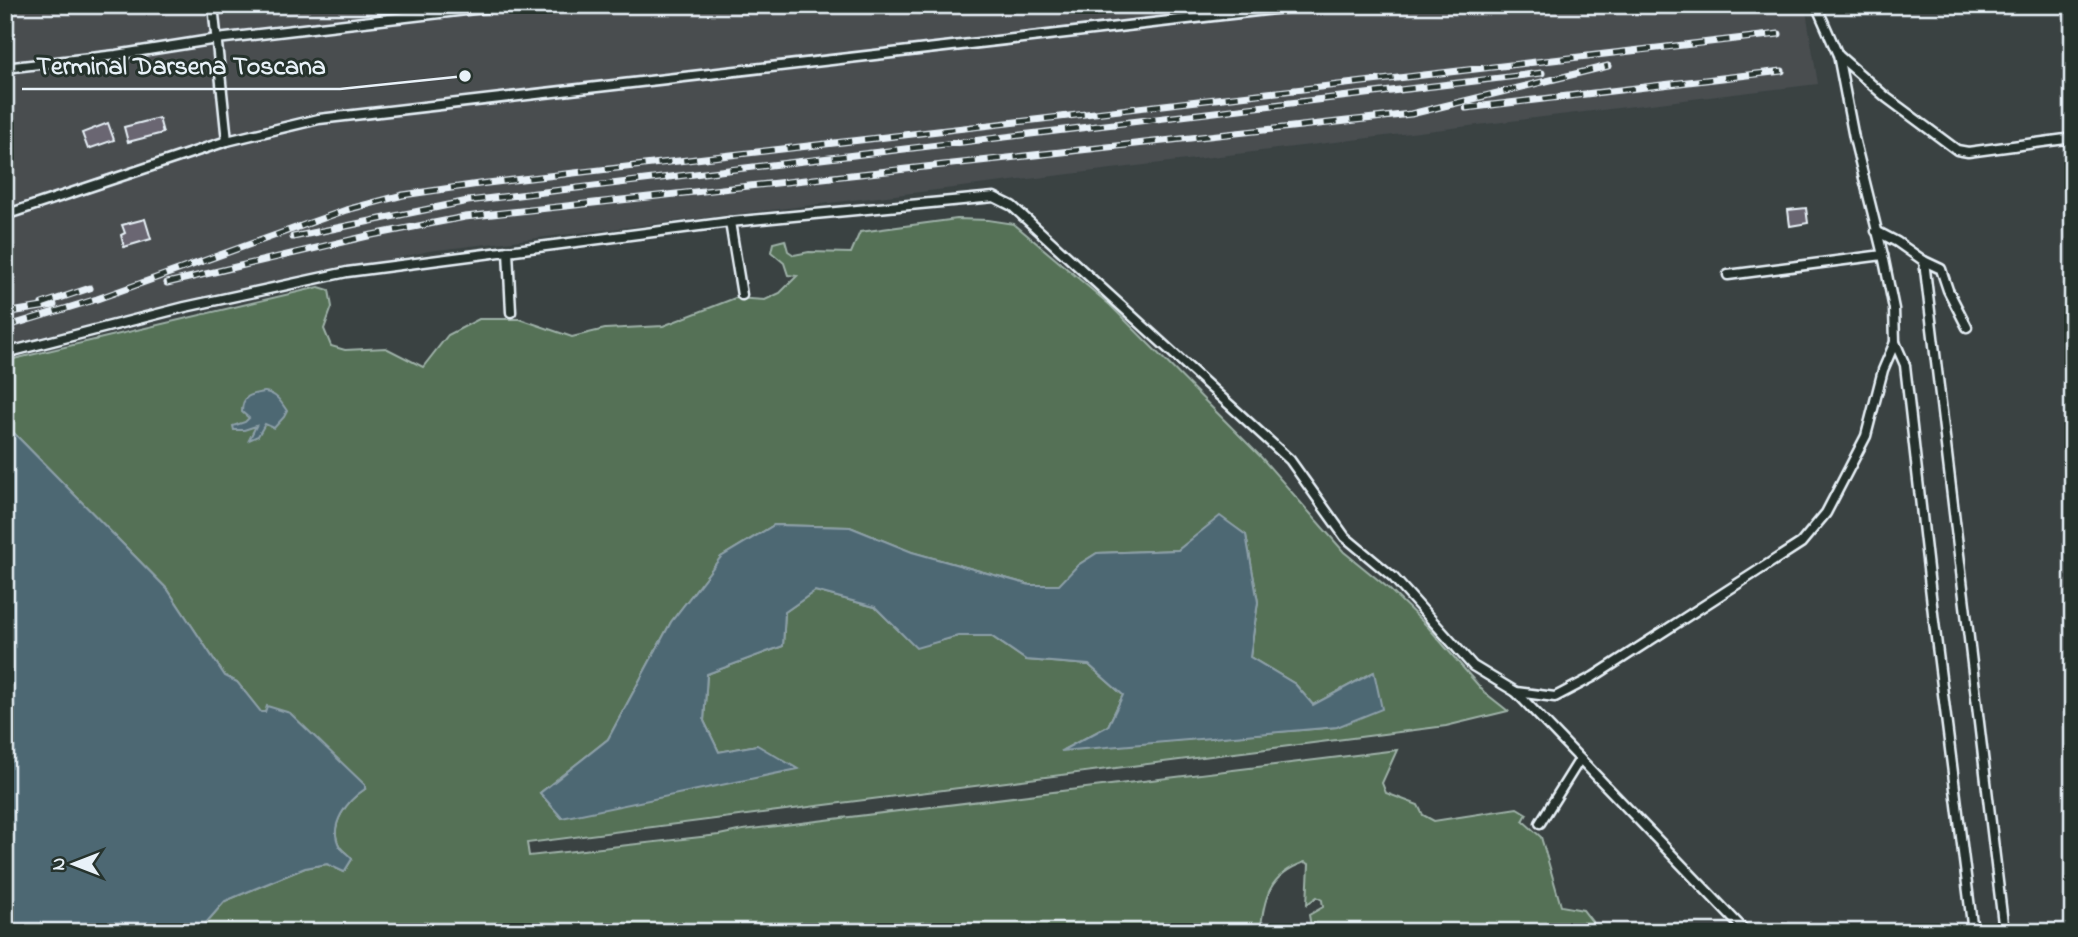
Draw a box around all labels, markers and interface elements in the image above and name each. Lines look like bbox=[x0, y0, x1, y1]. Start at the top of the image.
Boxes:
callout: Terminal Darsena Toscana bbox=[22, 42, 340, 89]
text: Terminal Darsena Toscana bbox=[36, 49, 326, 87]
north arrow bbox=[38, 828, 108, 898]
text: N bbox=[46, 857, 73, 870]

